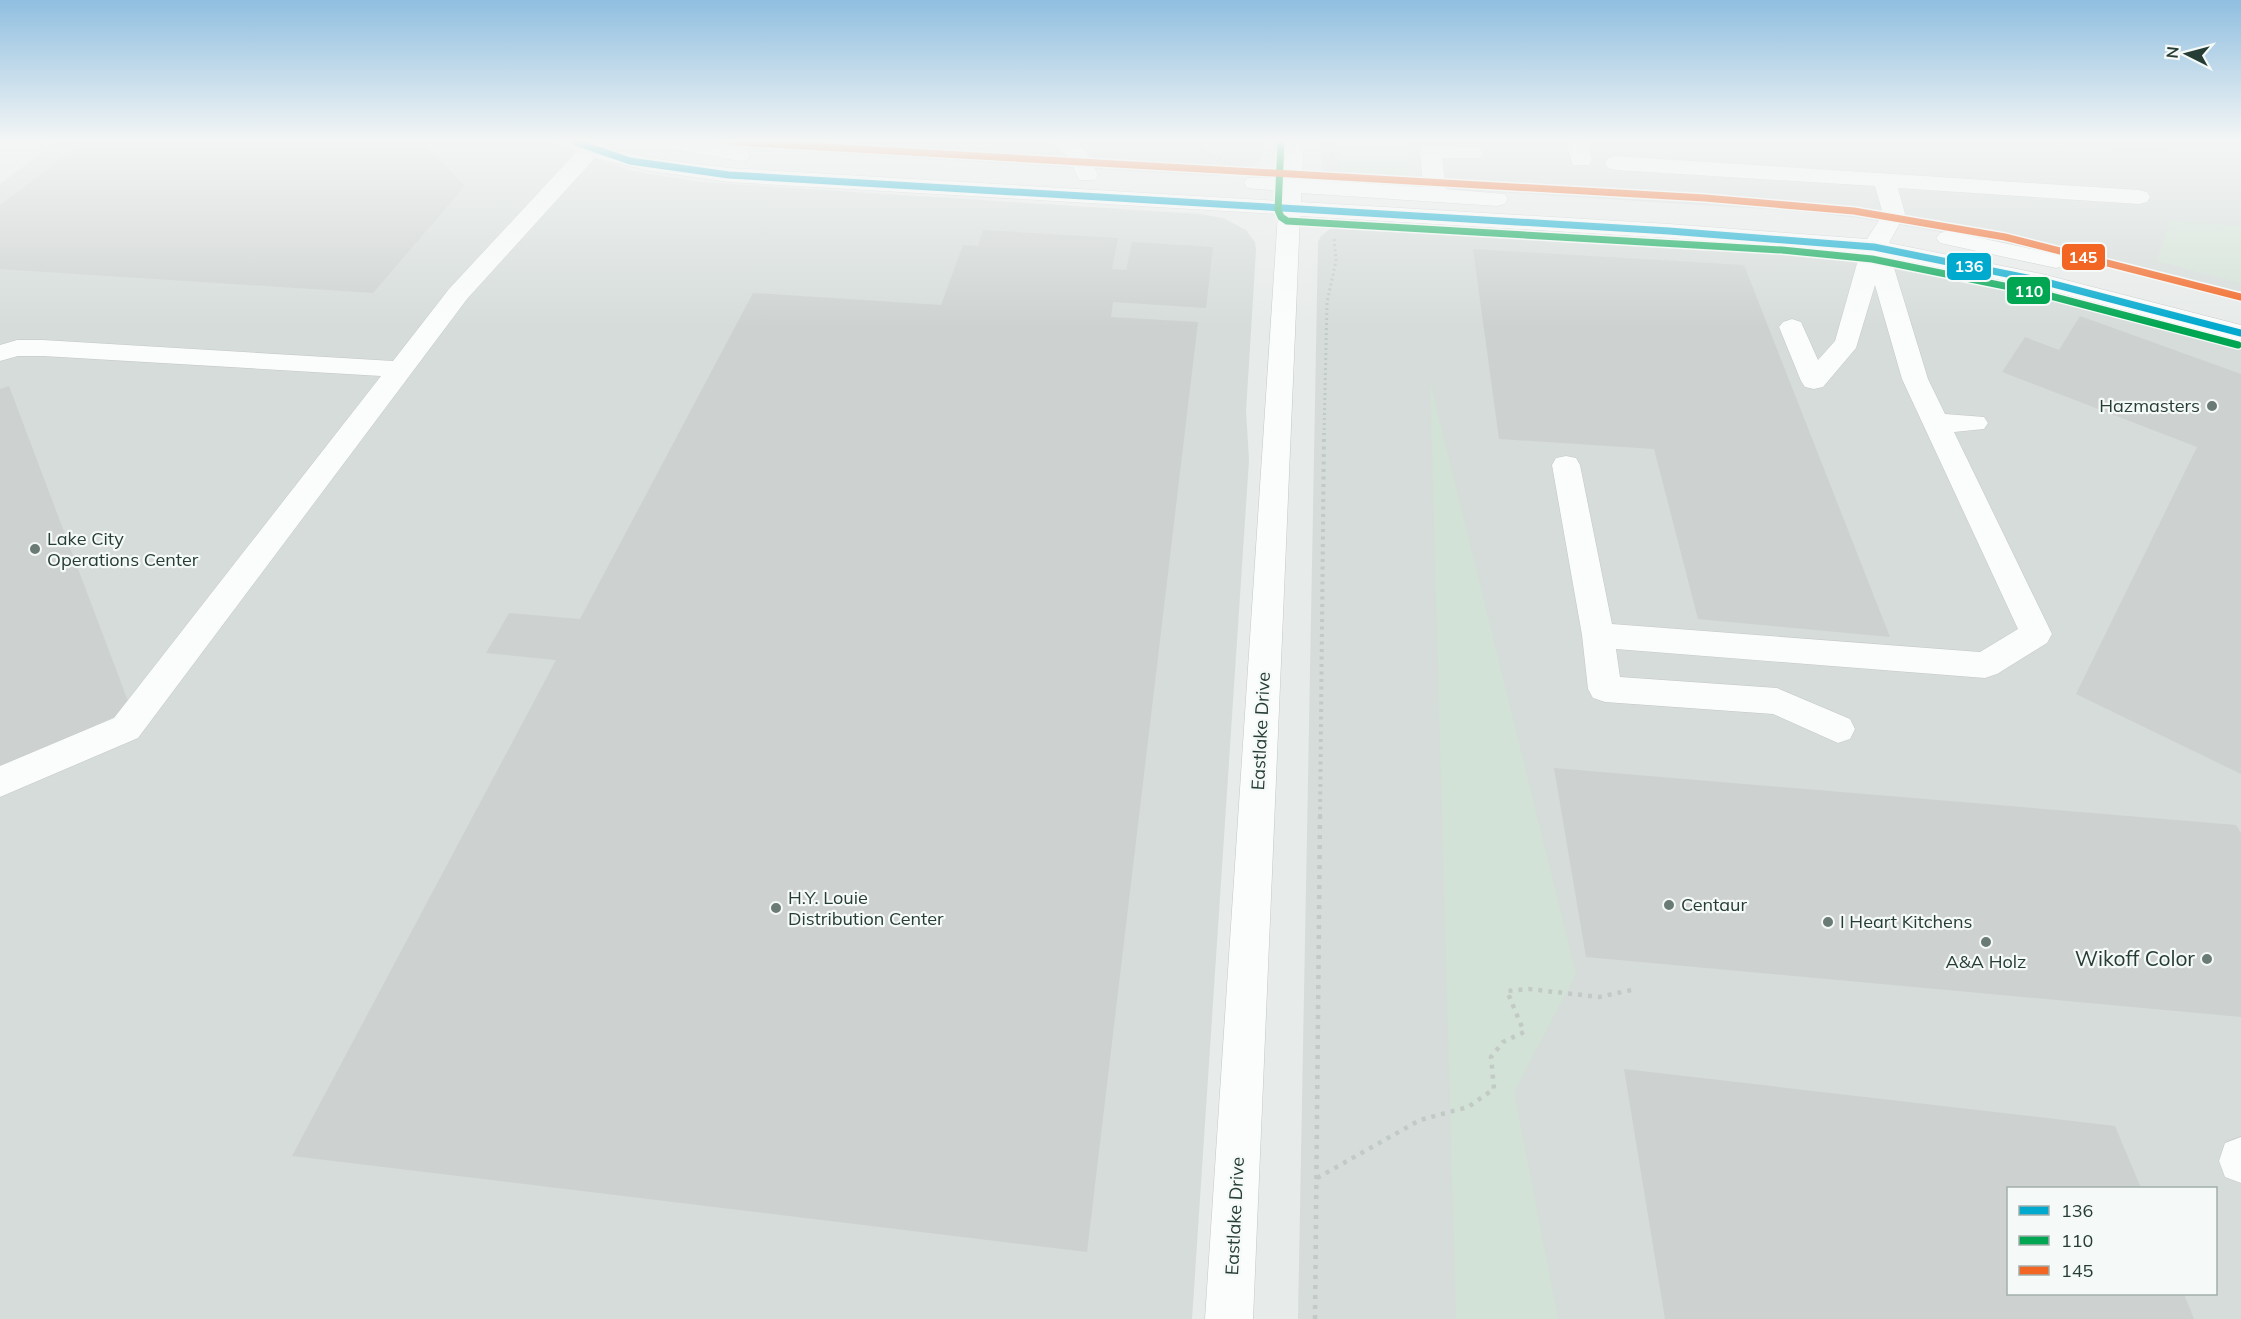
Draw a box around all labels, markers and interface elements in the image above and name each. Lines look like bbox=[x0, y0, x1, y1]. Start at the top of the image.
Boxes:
north arrow bbox=[2157, 24, 2217, 84]
text: N bbox=[2162, 45, 2183, 59]
line badge: 145 bbox=[2061, 243, 2106, 271]
text: 145 bbox=[2069, 247, 2098, 267]
line badge: 136 bbox=[1946, 252, 1992, 281]
text: 136 bbox=[1955, 256, 1984, 276]
line badge: 110 bbox=[2006, 276, 2051, 305]
text: 110 bbox=[2015, 281, 2043, 301]
place label: Hazmasters bbox=[2099, 394, 2200, 417]
marker: Hazmasters bbox=[2205, 399, 2219, 413]
place label: Lake City Operations Center bbox=[47, 527, 199, 571]
marker: Lake City Operations Center bbox=[28, 542, 42, 556]
street label: Eastlake Drive bbox=[1246, 671, 1275, 791]
place label: H.Y. Louie Distribution Center bbox=[788, 886, 944, 930]
place label: Centaur bbox=[1681, 893, 1748, 916]
marker: Centaur bbox=[1662, 898, 1676, 912]
marker: H.Y. Louie Distribution Center bbox=[769, 901, 783, 915]
place label: I Heart Kitchens bbox=[1840, 910, 1972, 933]
marker: I Heart Kitchens bbox=[1821, 915, 1835, 929]
marker: A&A Holz bbox=[1979, 935, 1993, 949]
place label: Wikoff Color bbox=[2075, 945, 2195, 971]
place label: A&A Holz bbox=[1946, 950, 2026, 973]
marker: Wikoff Color bbox=[2200, 952, 2214, 966]
street label: Eastlake Drive bbox=[1220, 1156, 1249, 1276]
legend bbox=[2007, 1187, 2217, 1295]
text: 136 bbox=[2061, 1199, 2093, 1222]
text: 110 bbox=[2061, 1229, 2093, 1252]
text: 145 bbox=[2061, 1259, 2094, 1282]

